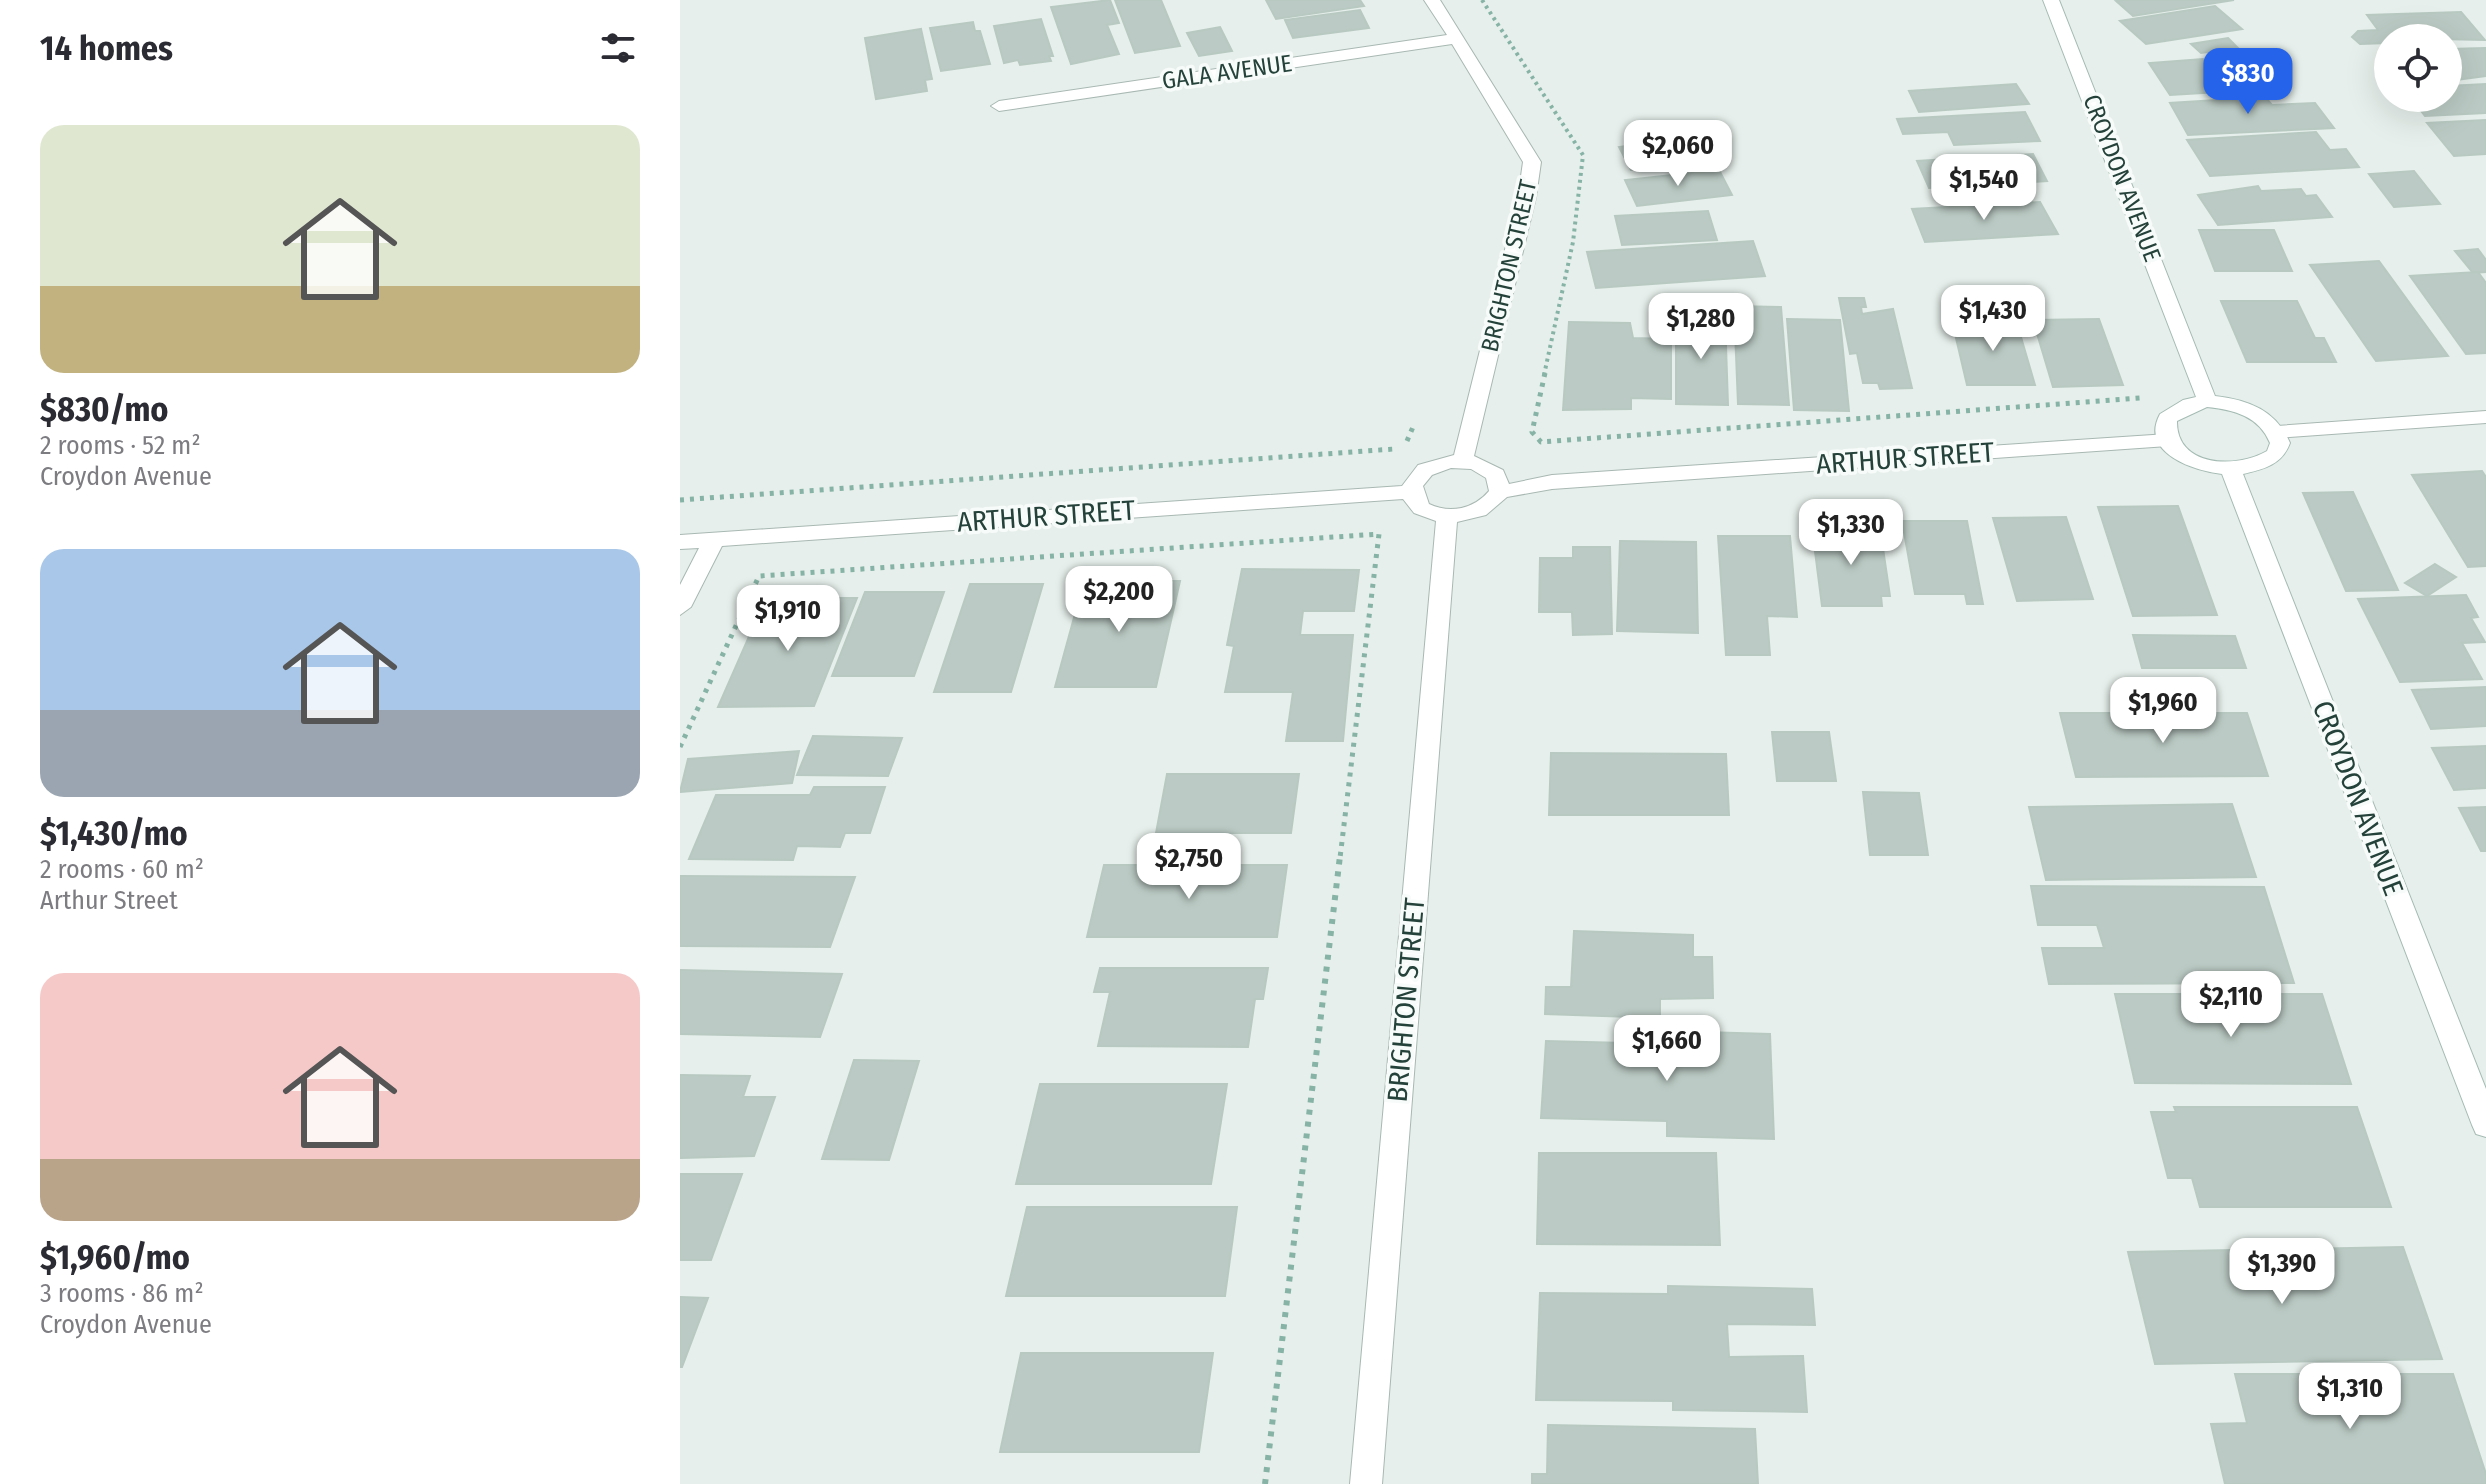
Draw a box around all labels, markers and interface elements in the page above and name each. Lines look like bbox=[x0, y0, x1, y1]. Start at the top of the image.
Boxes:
map controls bbox=[2374, 24, 2462, 112]
button: locate bbox=[2374, 24, 2462, 112]
icon: filters bbox=[596, 26, 640, 70]
text: 14 homes bbox=[40, 28, 173, 69]
pin: $830 bbox=[2201, 48, 2295, 116]
street label: GALA AVENUE bbox=[1160, 49, 1294, 95]
text: $830 bbox=[2221, 58, 2275, 89]
street label: CROYDON AVENUE bbox=[2077, 91, 2167, 265]
pin: $2,060 bbox=[1613, 120, 1743, 188]
text: $2,060 bbox=[1642, 130, 1714, 161]
pin: $1,540 bbox=[1919, 154, 2049, 222]
text: $1,540 bbox=[1949, 164, 2019, 195]
icon: home bbox=[268, 177, 412, 321]
street label: BRIGHTON STREET bbox=[1476, 177, 1542, 355]
pin: $1,430 bbox=[1928, 285, 2058, 353]
pin: $1,280 bbox=[1636, 293, 1766, 361]
text: $1,430 bbox=[1959, 295, 2027, 326]
text: $1,280 bbox=[1667, 303, 1735, 334]
text: $830/mo bbox=[40, 389, 169, 430]
text: 2 rooms · 52 m² bbox=[40, 430, 201, 461]
street label: ARTHUR STREET bbox=[1815, 435, 1995, 481]
text: Croydon Avenue bbox=[40, 461, 212, 492]
street label: ARTHUR STREET bbox=[956, 493, 1136, 539]
pin: $1,330 bbox=[1786, 499, 1916, 567]
text: $1,330 bbox=[1817, 509, 1885, 540]
pin: $2,200 bbox=[1054, 566, 1184, 634]
text: $2,200 bbox=[1083, 576, 1155, 607]
pin: $1,910 bbox=[723, 585, 853, 653]
text: $1,910 bbox=[755, 595, 821, 626]
icon: home bbox=[268, 601, 412, 745]
pin: $1,960 bbox=[2098, 677, 2228, 745]
text: $1,960 bbox=[2128, 687, 2198, 718]
street label: CROYDON AVENUE bbox=[2306, 696, 2410, 900]
text: $1,430/mo bbox=[40, 813, 188, 854]
pin: $2,750 bbox=[1124, 833, 1254, 901]
text: $2,750 bbox=[1155, 843, 1223, 874]
text: 2 rooms · 60 m² bbox=[40, 854, 204, 885]
text: Arthur Street bbox=[40, 885, 178, 916]
street label: BRIGHTON STREET bbox=[1381, 897, 1431, 1103]
pin: $2,110 bbox=[2166, 971, 2296, 1039]
text: $2,110 bbox=[2199, 981, 2263, 1012]
pin: $1,660 bbox=[1602, 1015, 1732, 1083]
icon: home bbox=[268, 1025, 412, 1169]
text: $1,660 bbox=[1632, 1025, 1702, 1056]
text: $1,960/mo bbox=[40, 1237, 190, 1278]
pin: $1,390 bbox=[2217, 1238, 2347, 1306]
text: $1,390 bbox=[2247, 1248, 2317, 1279]
text: 3 rooms · 86 m² bbox=[40, 1278, 204, 1309]
text: Croydon Avenue bbox=[40, 1309, 212, 1340]
pin: $1,310 bbox=[2285, 1363, 2415, 1431]
text: $1,310 bbox=[2317, 1373, 2383, 1404]

